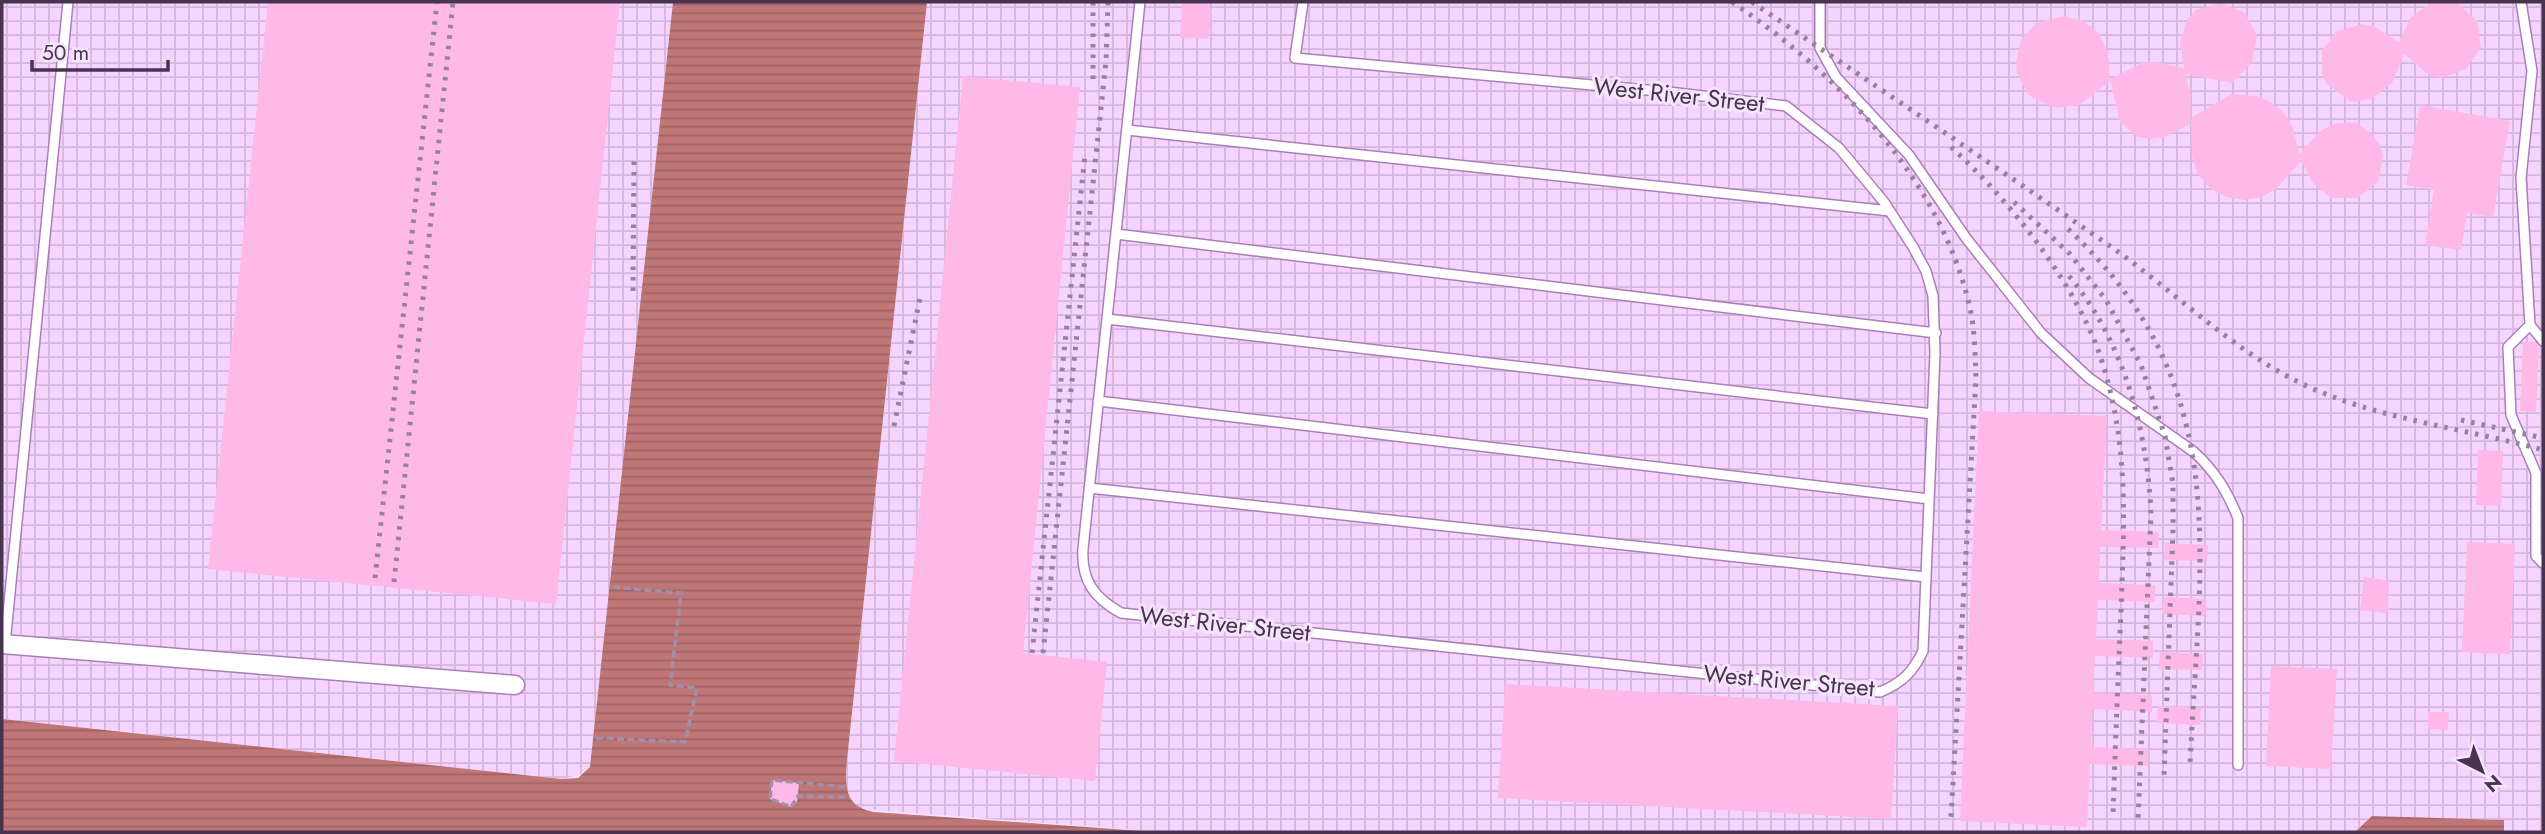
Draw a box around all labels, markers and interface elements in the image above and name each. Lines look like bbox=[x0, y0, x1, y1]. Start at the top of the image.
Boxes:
scale bar bbox=[32, 28, 168, 72]
text: 50 m bbox=[42, 38, 89, 68]
street label: West River Street bbox=[1592, 68, 1767, 121]
street label: West River Street bbox=[1138, 597, 1313, 650]
street label: West River Street bbox=[1702, 656, 1876, 705]
north arrow bbox=[2447, 736, 2517, 806]
text: N bbox=[2478, 768, 2508, 798]

